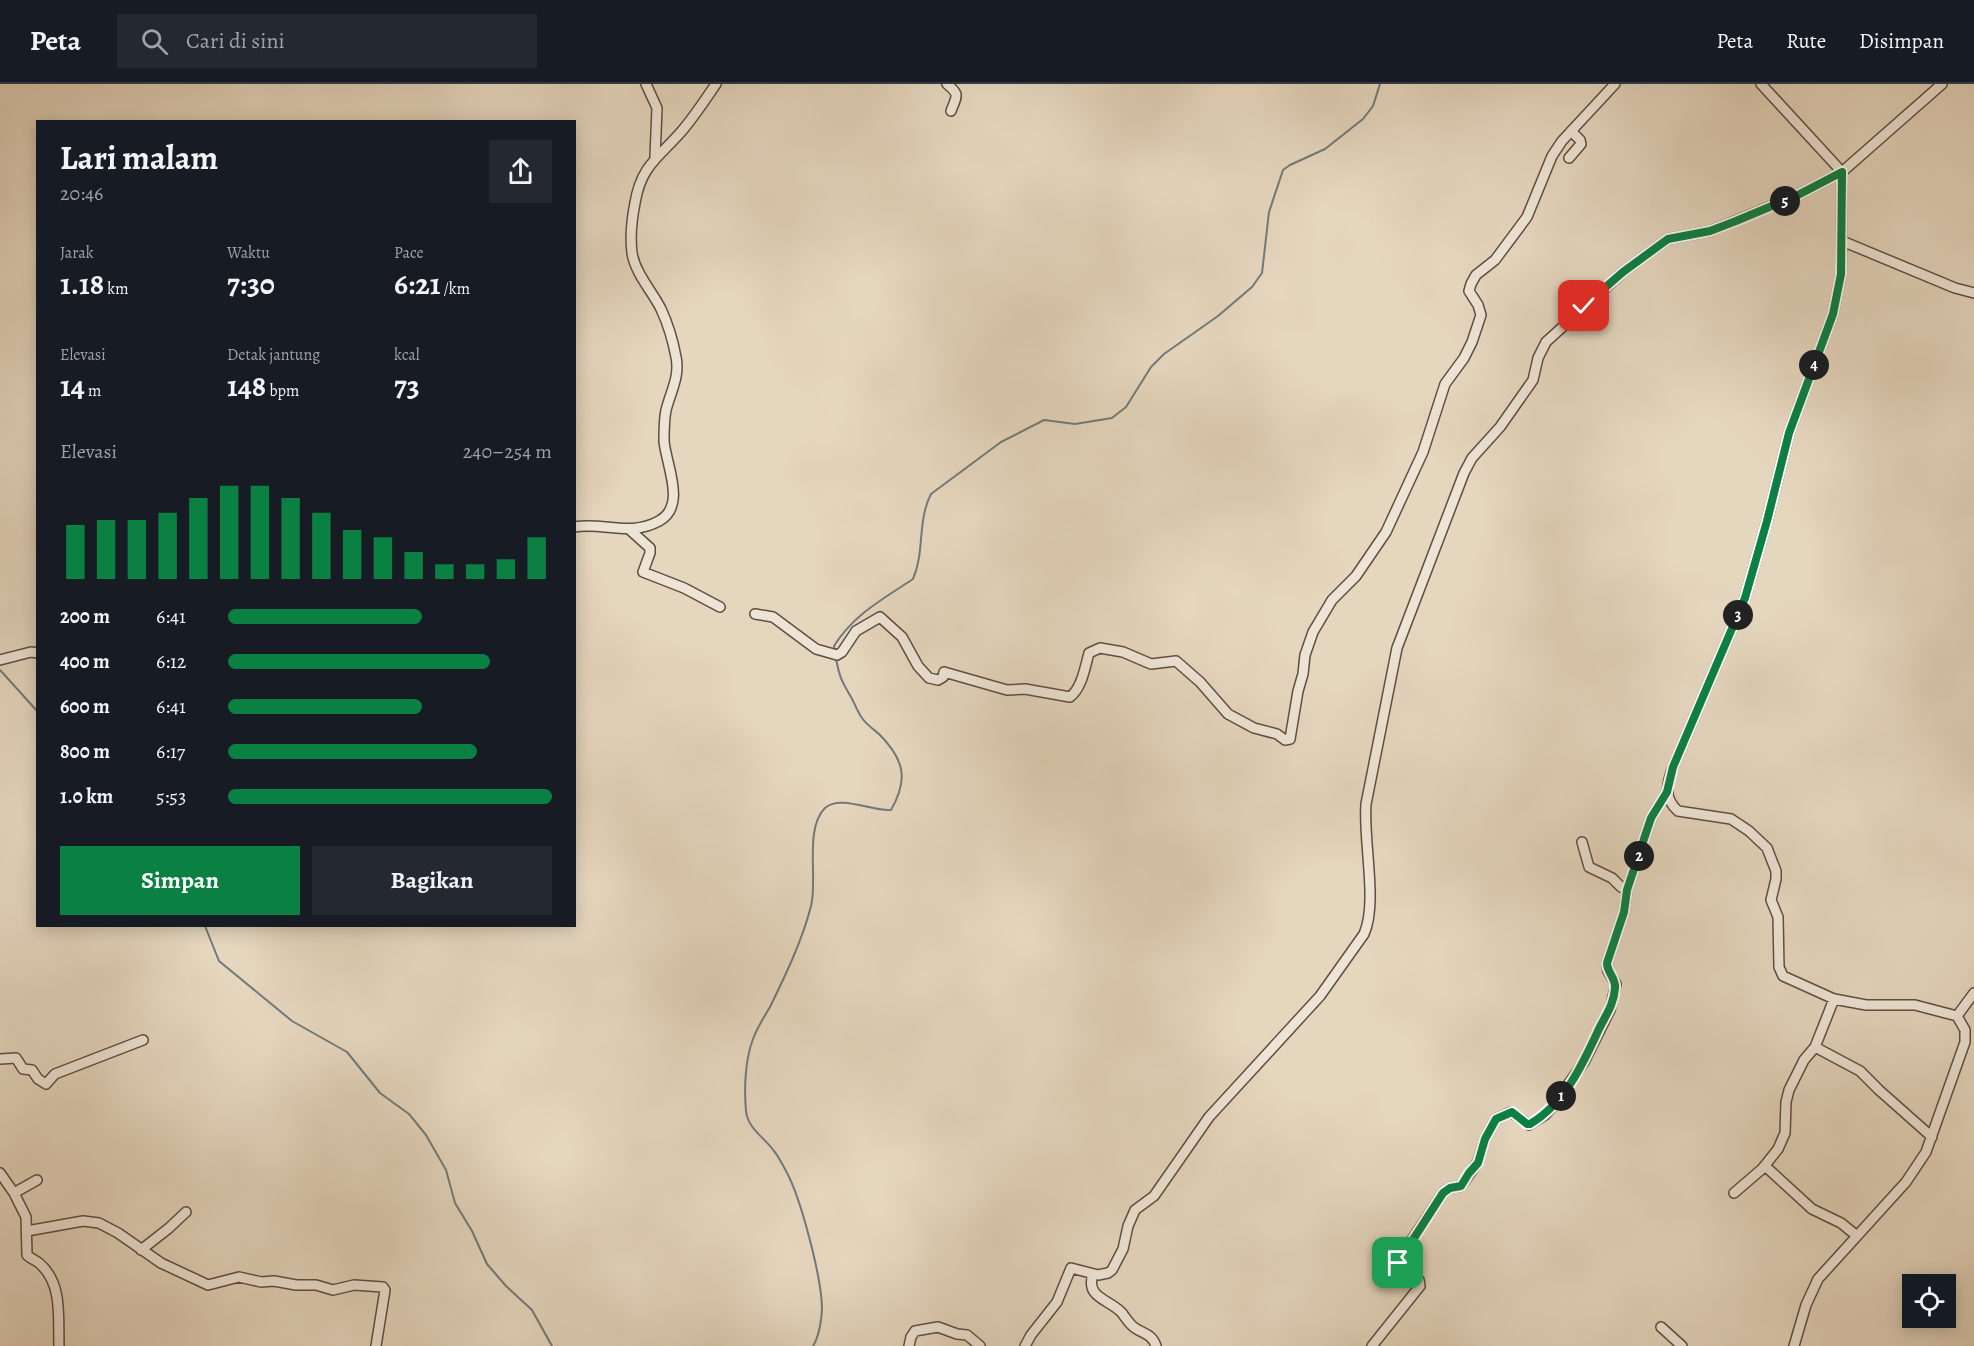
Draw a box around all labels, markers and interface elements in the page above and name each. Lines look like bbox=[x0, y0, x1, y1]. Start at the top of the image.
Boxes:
search box bbox=[117, 14, 537, 68]
text: Peta bbox=[30, 22, 81, 60]
icon: search bbox=[138, 25, 171, 58]
text: Cari di sini bbox=[186, 26, 285, 56]
text: Peta bbox=[1716, 27, 1753, 55]
text: Rute bbox=[1786, 27, 1826, 55]
text: Disimpan bbox=[1859, 27, 1944, 55]
text: Lari malam bbox=[60, 135, 218, 180]
button: share bbox=[489, 140, 552, 203]
text: 20:46 bbox=[60, 180, 103, 207]
pin: 5 bbox=[1770, 186, 1800, 216]
text: 5 bbox=[1782, 190, 1788, 212]
text: Jarak bbox=[60, 242, 94, 264]
text: Waktu bbox=[227, 242, 270, 264]
text: Pace bbox=[394, 242, 424, 264]
text: 1.18 bbox=[60, 264, 104, 304]
text: 7:30 bbox=[227, 264, 275, 304]
text: 6:21 bbox=[394, 264, 440, 304]
text: km bbox=[104, 278, 129, 300]
text: /km bbox=[440, 278, 470, 300]
pin bbox=[1558, 280, 1609, 331]
icon: check bbox=[1567, 289, 1600, 322]
text: Elevasi bbox=[60, 344, 106, 366]
text: Detak jantung bbox=[227, 344, 320, 366]
text: kcal bbox=[394, 344, 420, 366]
pin: 4 bbox=[1799, 350, 1829, 380]
text: 4 bbox=[1810, 354, 1818, 376]
text: 14 bbox=[60, 366, 85, 406]
text: 148 bbox=[227, 366, 266, 406]
text: 73 bbox=[394, 366, 420, 406]
text: m bbox=[85, 380, 101, 402]
text: bpm bbox=[266, 380, 299, 402]
text: Elevasi bbox=[60, 438, 117, 465]
text: 240–254 m bbox=[463, 438, 552, 465]
pin: 3 bbox=[1723, 600, 1753, 630]
text: 200 m bbox=[60, 603, 110, 630]
text: 6:41 bbox=[156, 603, 186, 630]
text: 3 bbox=[1735, 604, 1741, 626]
text: 400 m bbox=[60, 648, 110, 675]
text: 6:12 bbox=[156, 648, 186, 675]
text: 600 m bbox=[60, 693, 110, 720]
text: 6:41 bbox=[156, 693, 186, 720]
text: 800 m bbox=[60, 738, 110, 765]
text: 6:17 bbox=[156, 738, 185, 765]
text: 1.0 km bbox=[60, 783, 113, 810]
text: 5:53 bbox=[156, 783, 186, 810]
pin: 2 bbox=[1624, 841, 1654, 871]
text: 2 bbox=[1635, 845, 1643, 867]
button: Simpan bbox=[60, 846, 300, 915]
button: Bagikan bbox=[312, 846, 552, 915]
pin: 1 bbox=[1546, 1081, 1576, 1111]
text: 1 bbox=[1558, 1085, 1564, 1107]
pin bbox=[1372, 1237, 1423, 1288]
icon: arrive bbox=[1381, 1246, 1414, 1279]
map controls bbox=[1902, 1274, 1956, 1328]
button: locate bbox=[1902, 1274, 1956, 1328]

